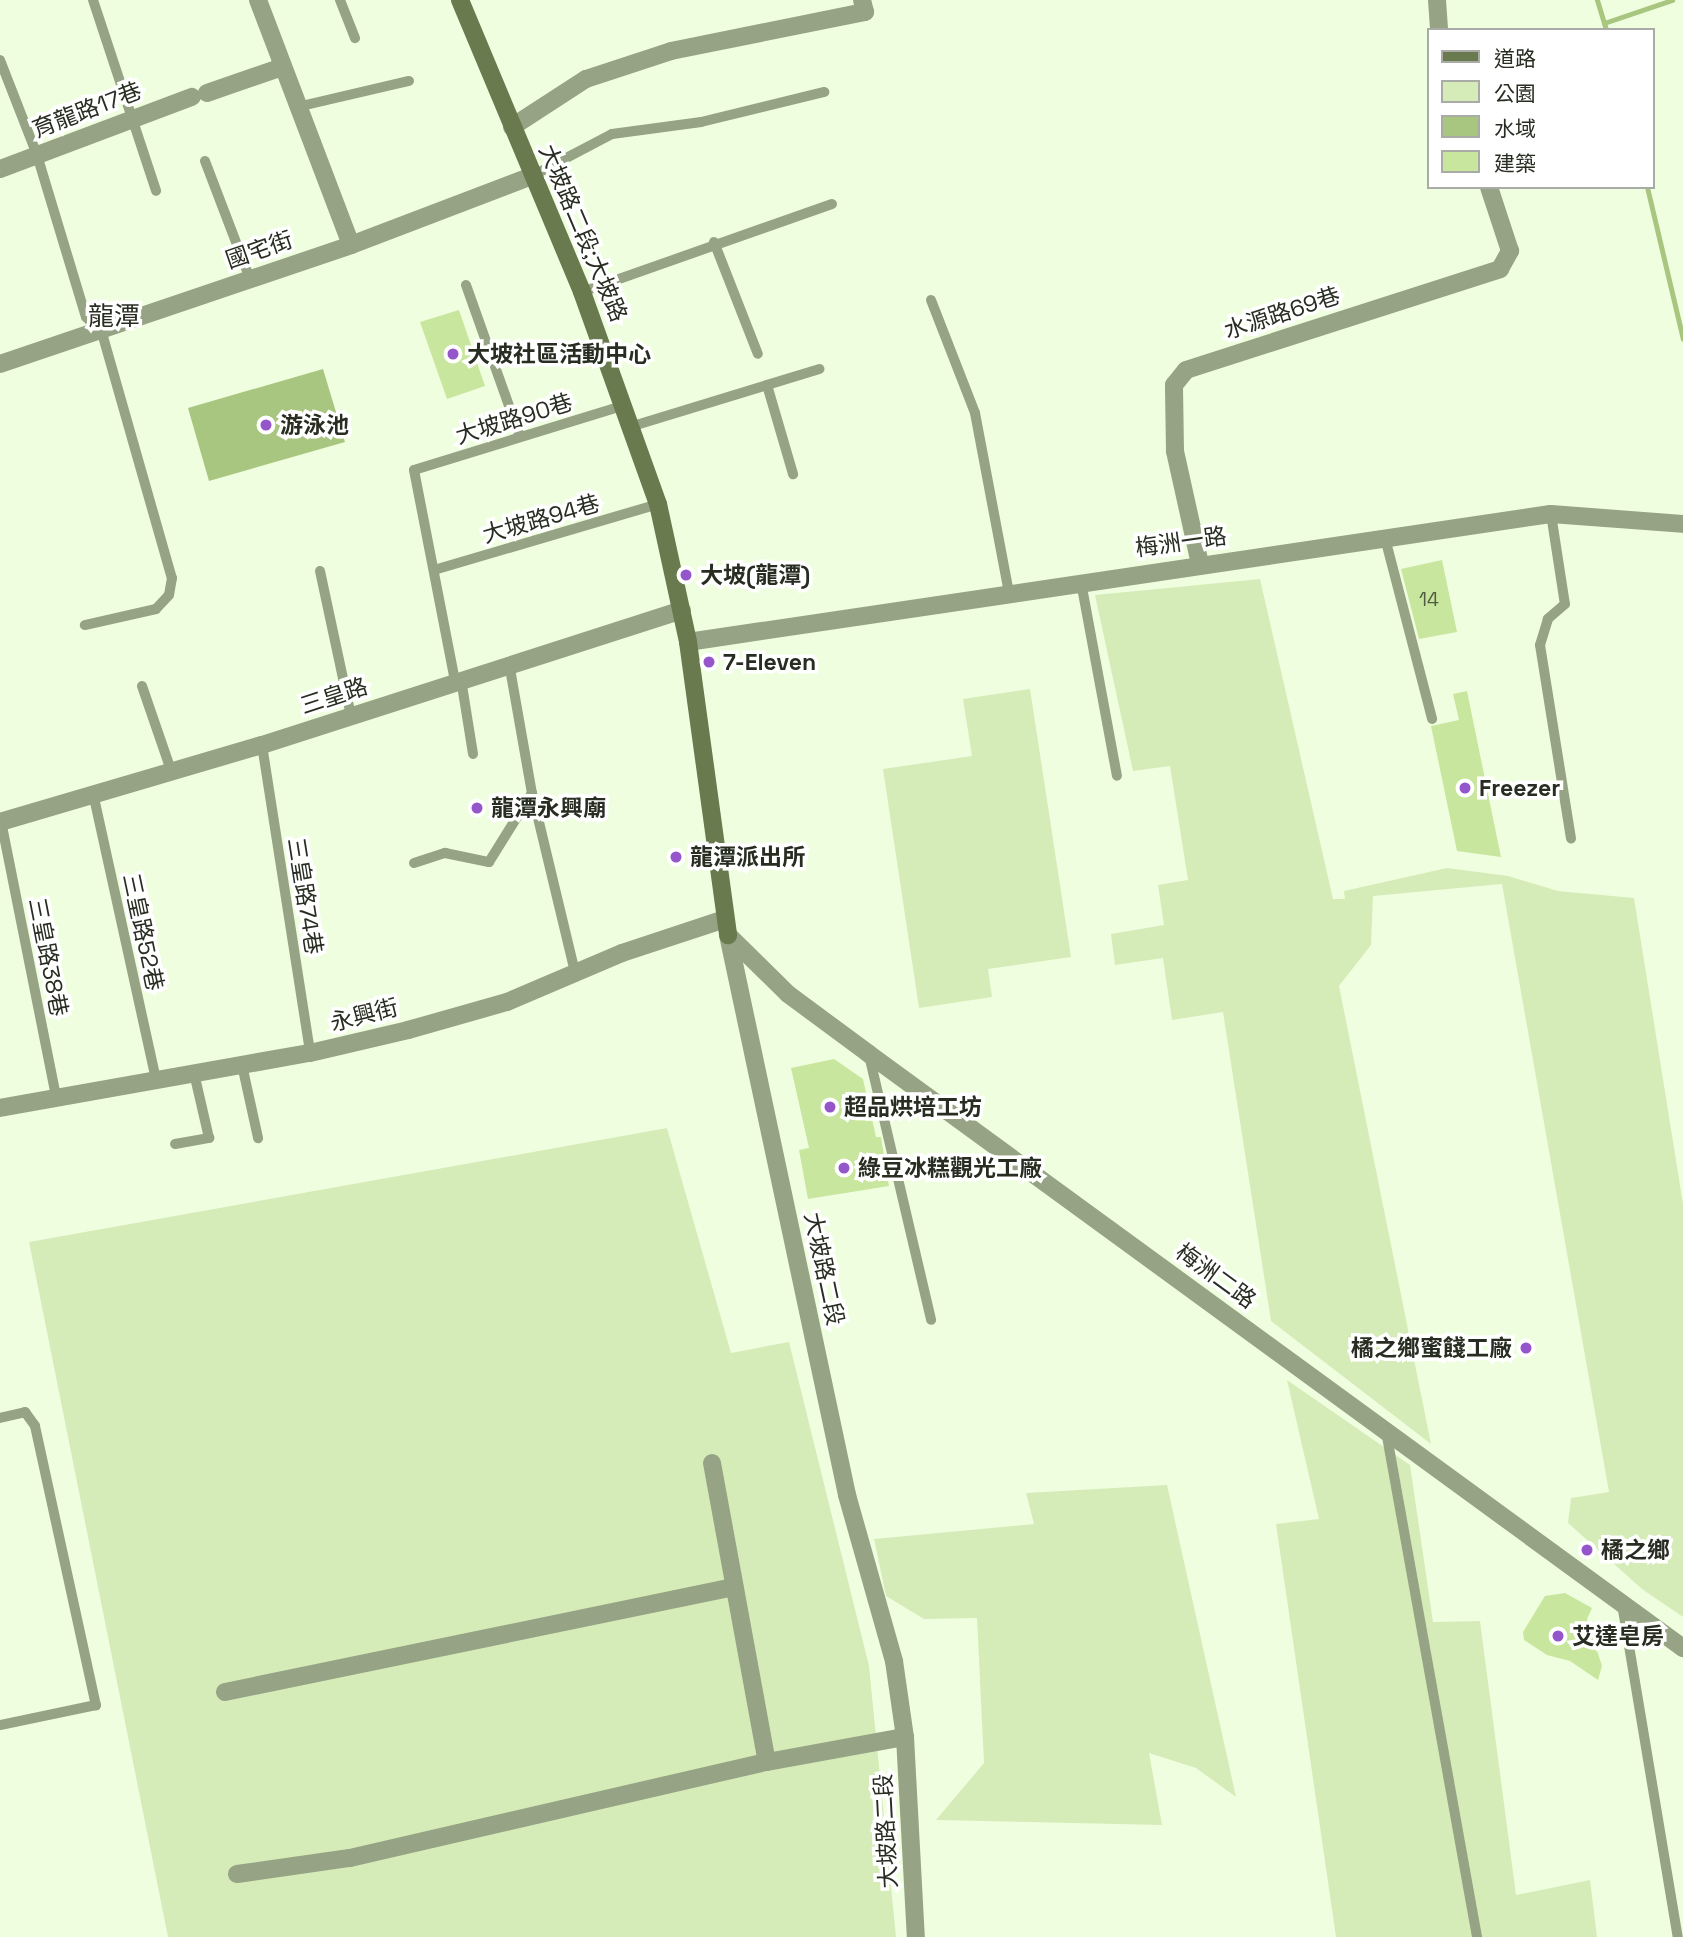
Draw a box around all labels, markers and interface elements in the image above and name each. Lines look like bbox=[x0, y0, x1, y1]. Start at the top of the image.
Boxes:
legend bbox=[1428, 28, 1655, 189]
text: 道路 bbox=[1494, 45, 1536, 72]
street label: 育龍路17巷 bbox=[29, 77, 145, 143]
text: 公園 bbox=[1494, 80, 1536, 107]
text: 水域 bbox=[1494, 115, 1536, 142]
street label: 大坡路二段;大坡路 bbox=[533, 140, 633, 326]
text: 建築 bbox=[1494, 150, 1536, 177]
street label: 國宅街 bbox=[222, 226, 296, 274]
street label: 水源路69巷 bbox=[1221, 281, 1343, 345]
district label: 龍潭 bbox=[88, 301, 140, 333]
place label: 大坡社區活動中心 bbox=[467, 340, 651, 368]
marker: 大坡社區活動中心 bbox=[445, 346, 461, 362]
street label: 大坡路90巷 bbox=[452, 388, 576, 450]
place label: 游泳池 bbox=[280, 411, 349, 439]
marker: 游泳池 bbox=[258, 417, 274, 433]
street label: 大坡路94巷 bbox=[479, 489, 603, 549]
street label: 梅洲一路 bbox=[1134, 522, 1228, 562]
place label: 大坡(龍潭) bbox=[700, 561, 810, 589]
marker: 大坡(龍潭) bbox=[678, 567, 694, 583]
house number: 14 bbox=[1419, 589, 1439, 611]
place label: 7-Eleven bbox=[723, 648, 816, 676]
marker: 7-Eleven bbox=[701, 654, 717, 670]
street label: 三皇路 bbox=[297, 672, 371, 720]
place label: Freezer bbox=[1479, 774, 1560, 802]
marker: Freezer bbox=[1457, 780, 1473, 796]
place label: 龍潭永興廟 bbox=[491, 794, 606, 822]
marker: 龍潭永興廟 bbox=[469, 800, 485, 816]
street label: 三皇路74巷 bbox=[282, 836, 328, 956]
place label: 龍潭派出所 bbox=[690, 843, 805, 871]
marker: 龍潭派出所 bbox=[668, 849, 684, 865]
street label: 三皇路52巷 bbox=[117, 871, 169, 993]
street label: 三皇路38巷 bbox=[23, 895, 73, 1019]
street label: 永興街 bbox=[327, 993, 401, 1037]
place label: 超品烘培工坊 bbox=[844, 1093, 982, 1121]
marker: 超品烘培工坊 bbox=[822, 1099, 838, 1115]
place label: 綠豆冰糕觀光工廠 bbox=[858, 1154, 1042, 1182]
marker: 綠豆冰糕觀光工廠 bbox=[836, 1160, 852, 1176]
street label: 大坡路二段 bbox=[799, 1210, 849, 1328]
street label: 梅洲二路 bbox=[1171, 1238, 1261, 1314]
place label: 橘之鄉蜜餞工廠 bbox=[1351, 1334, 1512, 1362]
marker: 橘之鄉蜜餞工廠 bbox=[1518, 1340, 1534, 1356]
place label: 橘之鄉 bbox=[1601, 1536, 1670, 1564]
marker: 橘之鄉 bbox=[1579, 1542, 1595, 1558]
place label: 艾達皂房 bbox=[1572, 1622, 1664, 1650]
marker: 艾達皂房 bbox=[1550, 1628, 1566, 1644]
street label: 大坡路二段 bbox=[869, 1773, 903, 1889]

